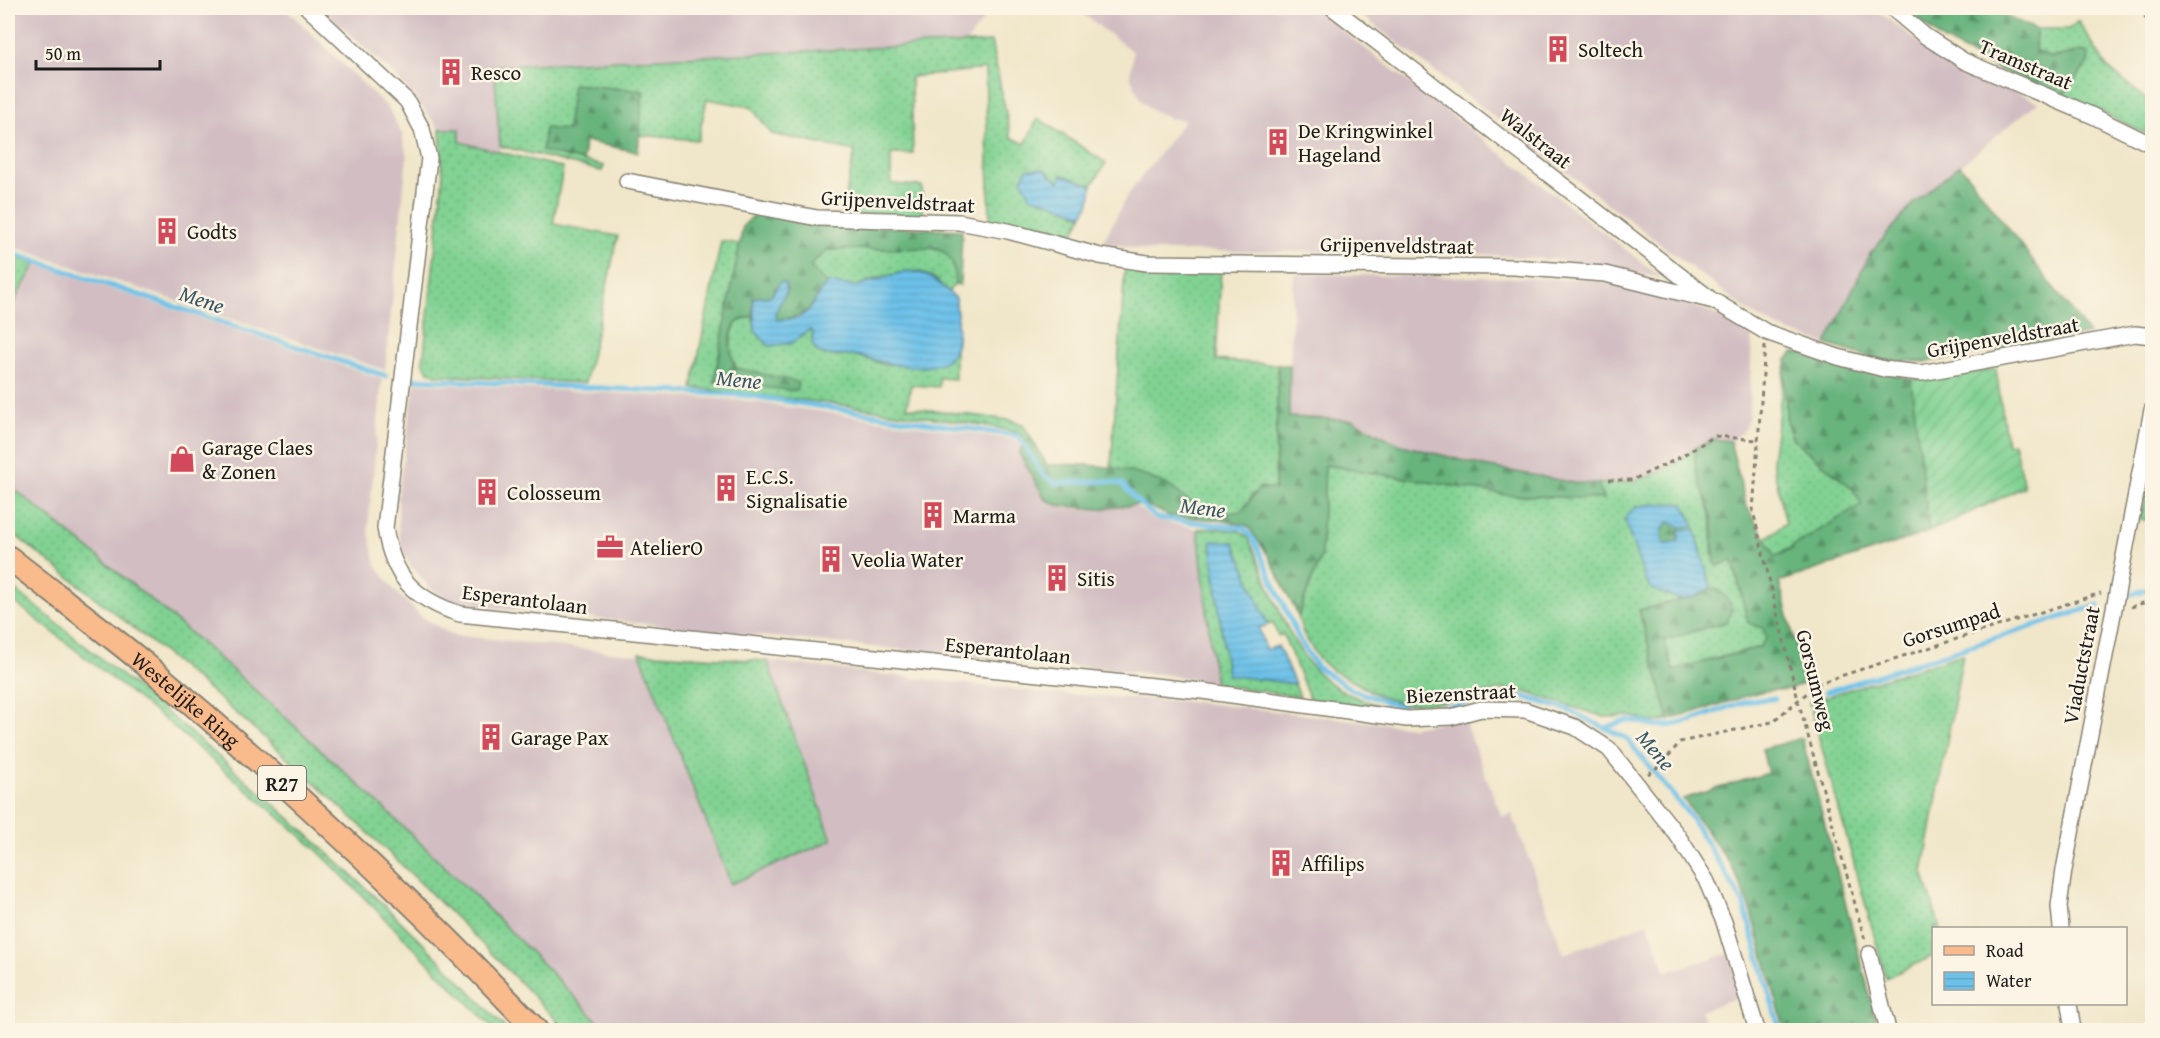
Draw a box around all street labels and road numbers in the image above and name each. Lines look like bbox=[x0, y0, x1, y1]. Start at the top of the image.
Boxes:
street label: Tramstraat bbox=[1974, 30, 2078, 98]
street label: Walstraat bbox=[1493, 100, 1579, 177]
street label: Grijpenveldstraat bbox=[820, 181, 976, 221]
street label: Grijpenveldstraat bbox=[1320, 228, 1475, 262]
street label: Grijpenveldstraat bbox=[1925, 308, 2082, 366]
street label: Esperantolaan bbox=[461, 576, 590, 622]
street label: Gorsumpad bbox=[1898, 594, 2005, 655]
street label: Viaductstraat bbox=[2054, 602, 2108, 727]
street label: Gorsumweg bbox=[1788, 626, 1844, 734]
street label: Esperantolaan bbox=[944, 628, 1072, 672]
street label: Westelijke Ring bbox=[125, 644, 248, 755]
street label: Biezenstraat bbox=[1405, 675, 1517, 711]
road number: R27 bbox=[258, 766, 306, 800]

